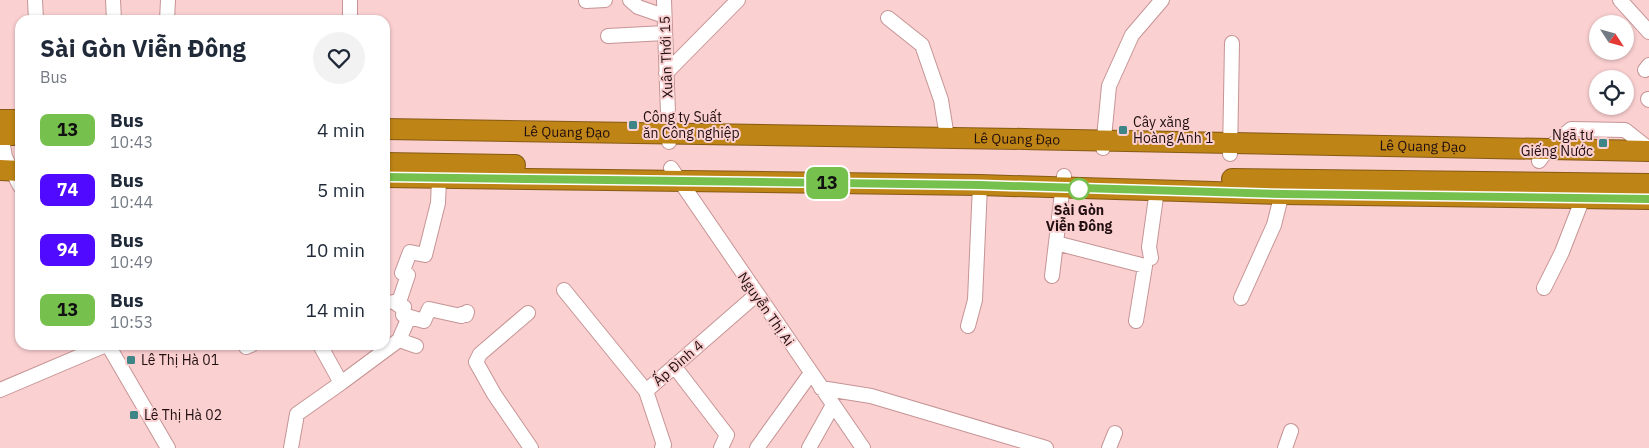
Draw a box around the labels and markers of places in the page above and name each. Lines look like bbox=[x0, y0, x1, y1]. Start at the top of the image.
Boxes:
place label: Công ty Suất ăn Công nghiệp bbox=[643, 108, 740, 142]
place label: Cây xăng Hoàng Anh 1 bbox=[1133, 113, 1213, 147]
marker: Công ty Suất ăn Công nghiệp bbox=[627, 119, 639, 131]
marker: Cây xăng Hoàng Anh 1 bbox=[1117, 124, 1129, 136]
place label: Ngã tư Giếng Nước bbox=[1521, 126, 1593, 160]
marker: Ngã tư Giếng Nước bbox=[1597, 137, 1609, 149]
marker: Sài Gòn Viễn Đông bbox=[1068, 178, 1090, 200]
place label: Sài Gòn Viễn Đông bbox=[1046, 201, 1112, 235]
place label: Lê Thị Hà 01 bbox=[141, 351, 219, 369]
marker: Lê Thị Hà 01 bbox=[125, 354, 137, 366]
place label: Lê Thị Hà 02 bbox=[144, 406, 222, 424]
marker: Lê Thị Hà 02 bbox=[128, 409, 140, 421]

